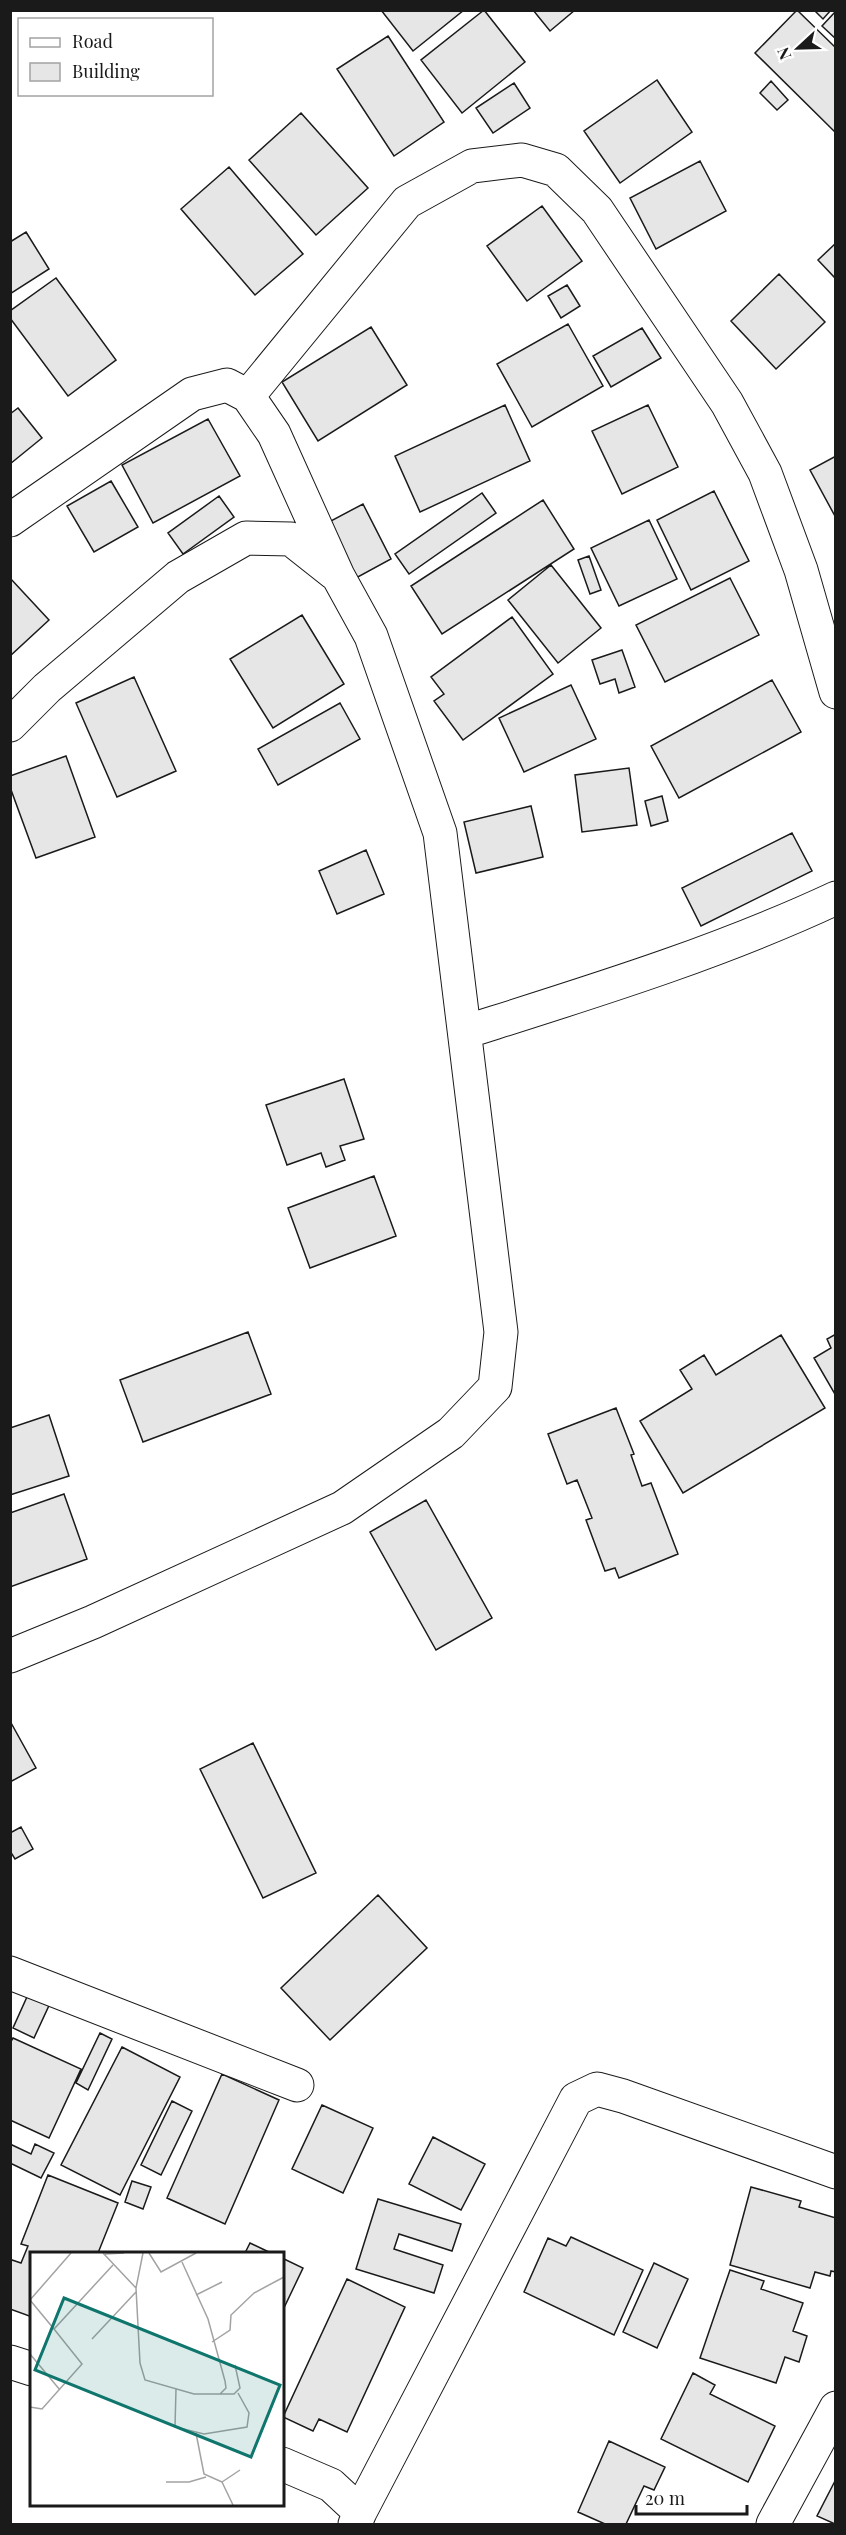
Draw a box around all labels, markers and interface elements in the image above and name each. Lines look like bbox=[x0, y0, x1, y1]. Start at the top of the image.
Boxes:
legend bbox=[18, 18, 213, 96]
north arrow bbox=[768, 18, 828, 78]
text: Road bbox=[72, 29, 113, 53]
text: N bbox=[772, 44, 796, 63]
text: Building bbox=[72, 59, 140, 83]
inset map bbox=[30, 2252, 284, 2505]
scale bar bbox=[636, 2478, 747, 2516]
text: 20 m bbox=[645, 2486, 685, 2510]

